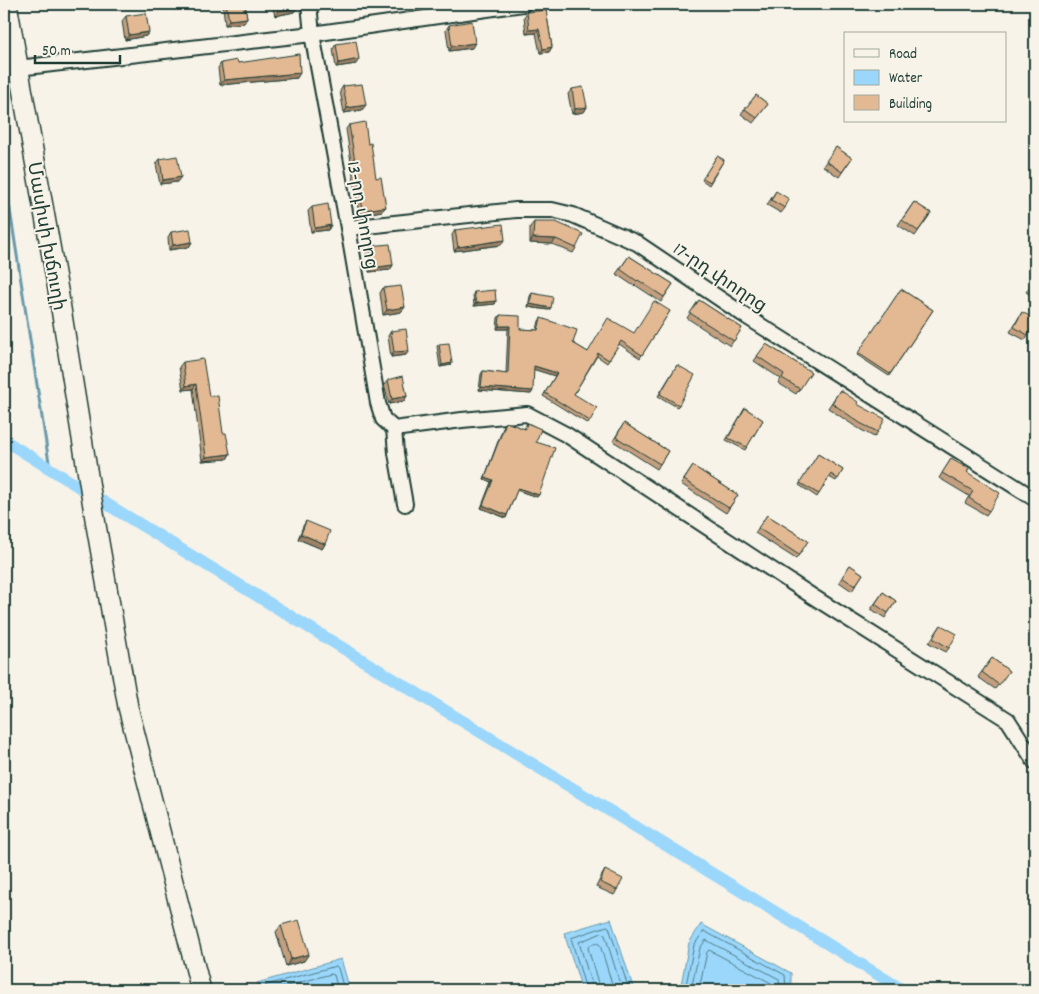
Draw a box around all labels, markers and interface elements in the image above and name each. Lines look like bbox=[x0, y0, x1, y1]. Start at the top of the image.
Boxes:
scale bar bbox=[35, 32, 120, 64]
legend bbox=[844, 32, 1006, 122]
text: 50 m bbox=[42, 41, 71, 63]
text: Road bbox=[889, 44, 917, 66]
text: Water bbox=[889, 68, 923, 90]
text: Building bbox=[889, 94, 932, 116]
street label: 13-րդ փողոց bbox=[338, 159, 383, 272]
street label: Մասիսի խճուղի bbox=[18, 160, 71, 313]
street label: 17-րդ փողոց bbox=[667, 237, 772, 320]

